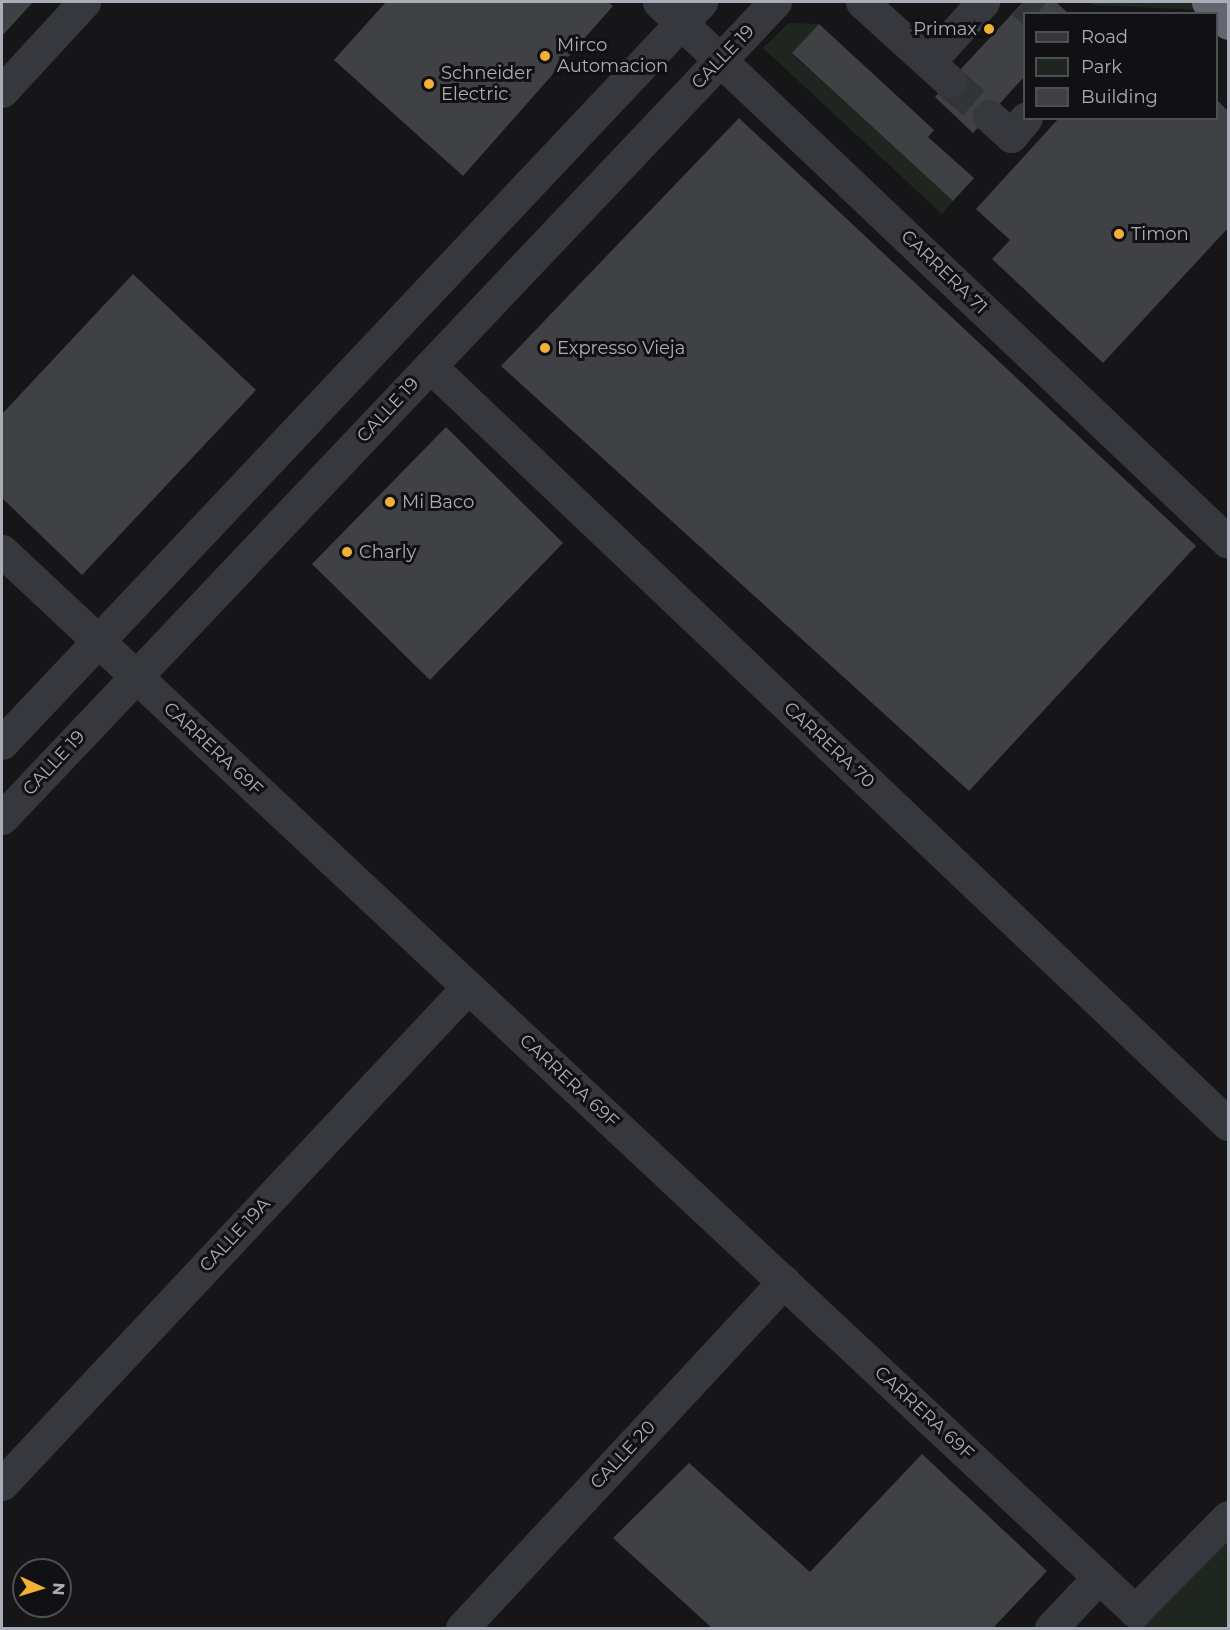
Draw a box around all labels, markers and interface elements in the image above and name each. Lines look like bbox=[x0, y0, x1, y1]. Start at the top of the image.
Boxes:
legend bbox=[1023, 12, 1218, 120]
place label: Primax bbox=[913, 18, 977, 40]
street label: CALLE 19 bbox=[687, 20, 759, 94]
marker: Primax bbox=[982, 22, 996, 36]
text: Road bbox=[1081, 26, 1128, 48]
place label: Mirco Automacion bbox=[557, 35, 668, 78]
marker: Mirco Automacion bbox=[538, 49, 552, 63]
text: Park bbox=[1081, 56, 1122, 78]
place label: Schneider Electric bbox=[441, 63, 532, 106]
marker: Schneider Electric bbox=[422, 77, 436, 91]
text: Building bbox=[1081, 86, 1158, 108]
place label: Timon bbox=[1131, 223, 1189, 245]
street label: CARRERA 71 bbox=[896, 226, 992, 318]
marker: Timon bbox=[1112, 227, 1126, 241]
place label: Expresso Vieja bbox=[557, 337, 685, 359]
marker: Expresso Vieja bbox=[538, 341, 552, 355]
street label: CALLE 19 bbox=[353, 373, 423, 447]
place label: Mi Baco bbox=[402, 491, 474, 513]
marker: Mi Baco bbox=[383, 495, 397, 509]
place label: Charly bbox=[359, 541, 416, 563]
marker: Charly bbox=[340, 545, 354, 559]
street label: CARRERA 70 bbox=[779, 697, 879, 793]
street label: CARRERA 69F bbox=[159, 698, 267, 800]
street label: CALLE 19 bbox=[19, 726, 89, 800]
street label: CARRERA 69F bbox=[515, 1030, 623, 1132]
street label: CALLE 19A bbox=[195, 1193, 275, 1277]
street label: CARRERA 69F bbox=[870, 1362, 978, 1464]
street label: CALLE 20 bbox=[586, 1416, 660, 1494]
north arrow bbox=[12, 1558, 72, 1618]
text: N bbox=[49, 1582, 68, 1596]

